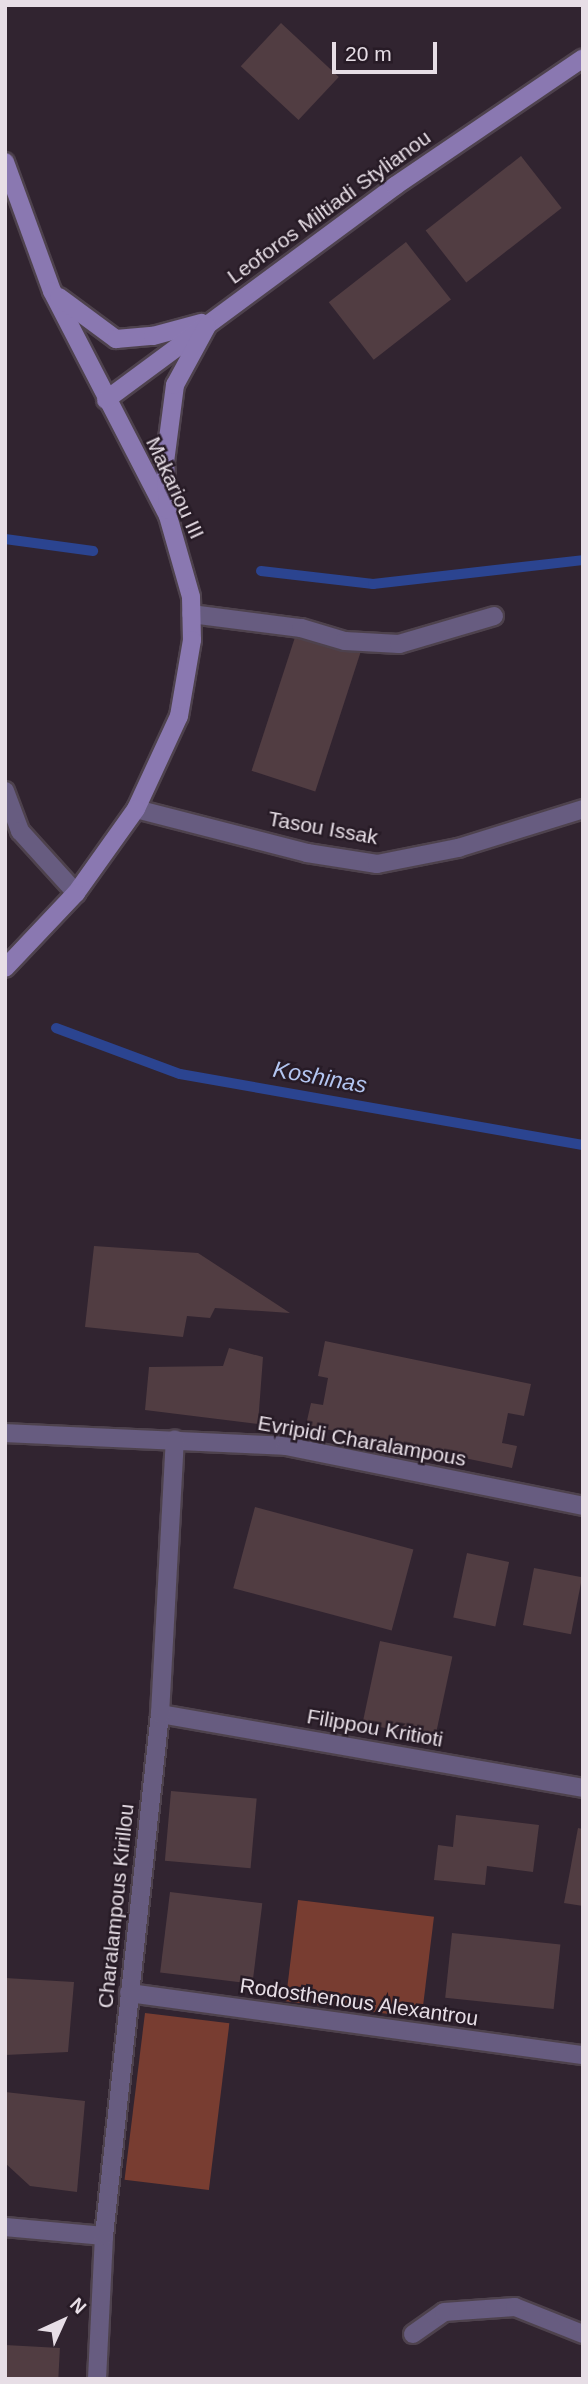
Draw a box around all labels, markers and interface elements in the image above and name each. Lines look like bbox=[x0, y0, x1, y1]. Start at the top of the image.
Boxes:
scale bar bbox=[336, 28, 441, 72]
text: 20 m bbox=[345, 42, 392, 65]
street label: Leoforos Miltiadi Stylianou bbox=[222, 125, 436, 289]
street label: Makariou III bbox=[140, 433, 210, 543]
street label: Tasou Issak bbox=[266, 806, 380, 850]
water label: Koshinas bbox=[271, 1055, 369, 1099]
street label: Evripidi Charalampous bbox=[256, 1410, 468, 1472]
street label: Filippou Kritioti bbox=[305, 1704, 445, 1752]
street label: Charalampous Kirillou bbox=[93, 1803, 139, 2009]
street label: Rodosthenous Alexantrou bbox=[238, 1973, 480, 2031]
north arrow bbox=[28, 2286, 98, 2356]
text: N bbox=[66, 2294, 90, 2318]

